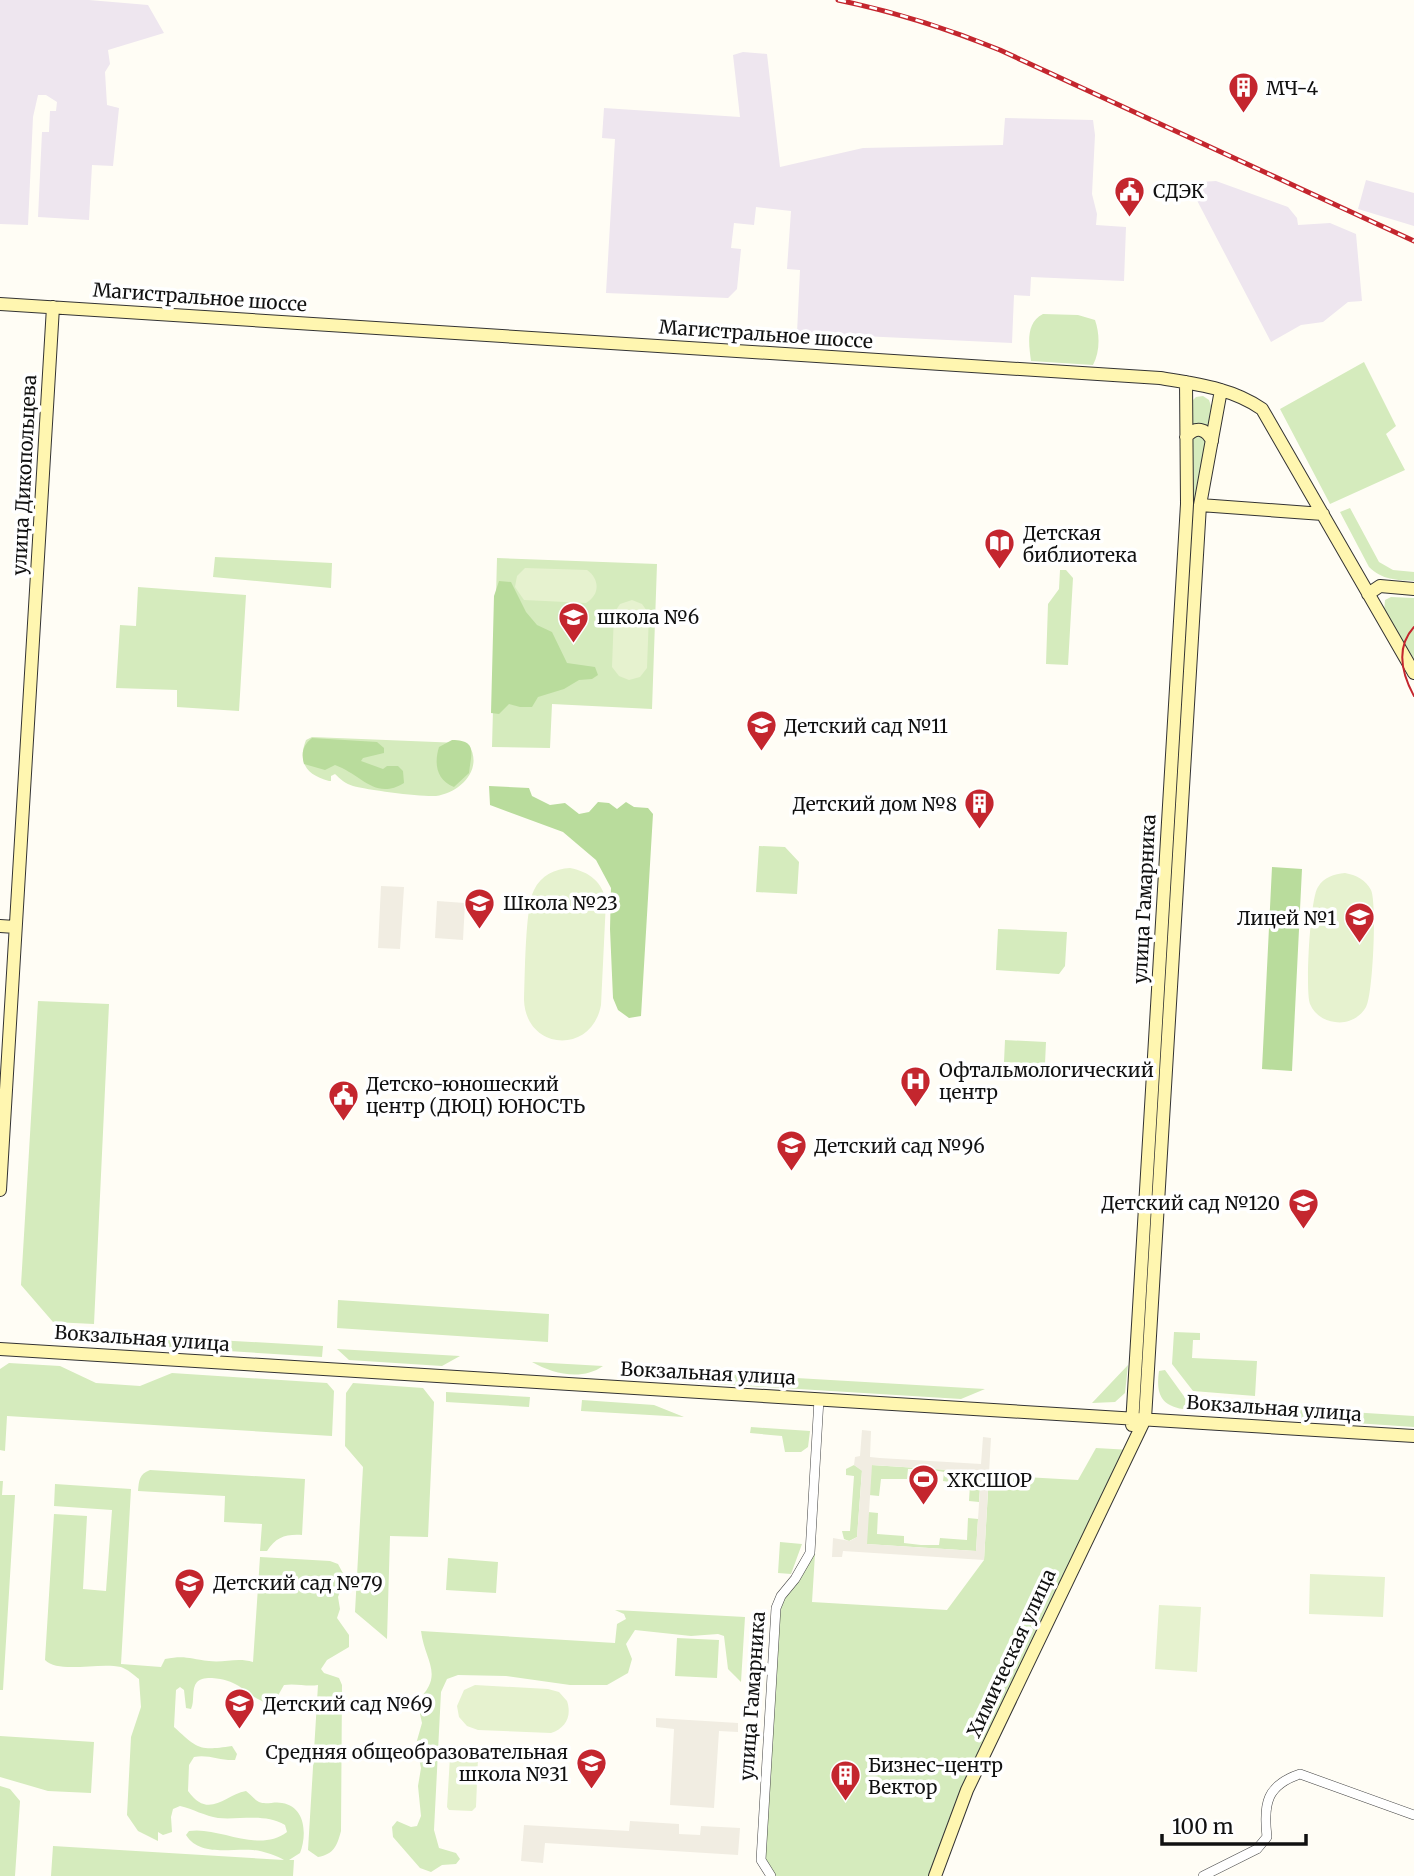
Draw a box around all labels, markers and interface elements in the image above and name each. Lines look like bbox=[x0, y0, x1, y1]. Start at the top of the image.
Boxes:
building icon: МЧ-4 bbox=[1226, 71, 1260, 115]
place label: МЧ-4 bbox=[1266, 76, 1319, 100]
public building icon: СДЭК bbox=[1113, 174, 1147, 218]
place label: СДЭК bbox=[1153, 179, 1205, 203]
street label: Магистральное шоссе bbox=[92, 278, 308, 316]
street label: Магистральное шоссе bbox=[658, 315, 874, 353]
street label: улица Дикопольцева bbox=[7, 374, 41, 576]
place label: Детская библиотека bbox=[1023, 521, 1137, 567]
library icon: Детская библиотека bbox=[983, 527, 1017, 571]
school or university icon: школа №6 bbox=[557, 600, 591, 644]
place label: школа №6 bbox=[597, 605, 699, 629]
school or university icon: Детский сад №11 bbox=[744, 709, 778, 753]
place label: Детский сад №11 bbox=[784, 714, 948, 738]
building icon: Детский дом №8 bbox=[963, 787, 997, 831]
place label: Детский дом №8 bbox=[793, 792, 957, 816]
street label: улица Гамарника bbox=[1128, 814, 1160, 984]
school or university icon: Школа №23 bbox=[463, 886, 497, 930]
place label: Школа №23 bbox=[503, 891, 618, 915]
school or university icon: Лицей №1 bbox=[1342, 901, 1376, 945]
place label: Лицей №1 bbox=[1237, 906, 1336, 930]
place label: Офтальмологический центр bbox=[939, 1058, 1154, 1104]
hospital icon: Офтальмологический центр bbox=[899, 1064, 933, 1108]
place label: Детско-юношеский центр (ДЮЦ) ЮНОСТЬ bbox=[366, 1072, 585, 1118]
public building icon: Детско-юношеский центр (ДЮЦ) ЮНОСТЬ bbox=[326, 1078, 360, 1122]
school or university icon: Детский сад №96 bbox=[774, 1129, 808, 1173]
place label: Детский сад №96 bbox=[814, 1134, 985, 1158]
school or university icon: Детский сад №120 bbox=[1286, 1186, 1320, 1230]
place label: Детский сад №120 bbox=[1101, 1191, 1280, 1215]
street label: Вокзальная улица bbox=[54, 1320, 230, 1356]
street label: Вокзальная улица bbox=[620, 1356, 796, 1390]
street label: Вокзальная улица bbox=[1186, 1390, 1362, 1426]
sports icon: ХКСШОР bbox=[907, 1463, 941, 1507]
place label: ХКСШОР bbox=[947, 1468, 1032, 1492]
street label: Химическая улица bbox=[961, 1565, 1061, 1741]
school or university icon: Детский сад №79 bbox=[173, 1566, 207, 1610]
place label: Детский сад №79 bbox=[213, 1571, 383, 1595]
street label: улица Гамарника bbox=[734, 1611, 770, 1781]
school or university icon: Детский сад №69 bbox=[223, 1687, 257, 1731]
place label: Детский сад №69 bbox=[263, 1692, 433, 1716]
place label: Средняя общеобразовательная школа №31 bbox=[266, 1740, 568, 1786]
school or university icon: Средняя общеобразовательная школа №31 bbox=[574, 1746, 608, 1790]
place label: Бизнес-центр Вектор bbox=[868, 1753, 1003, 1799]
building icon: Бизнес-центр Вектор bbox=[828, 1759, 862, 1803]
scale bar bbox=[1162, 1802, 1306, 1846]
text: 100 m bbox=[1172, 1813, 1234, 1840]

